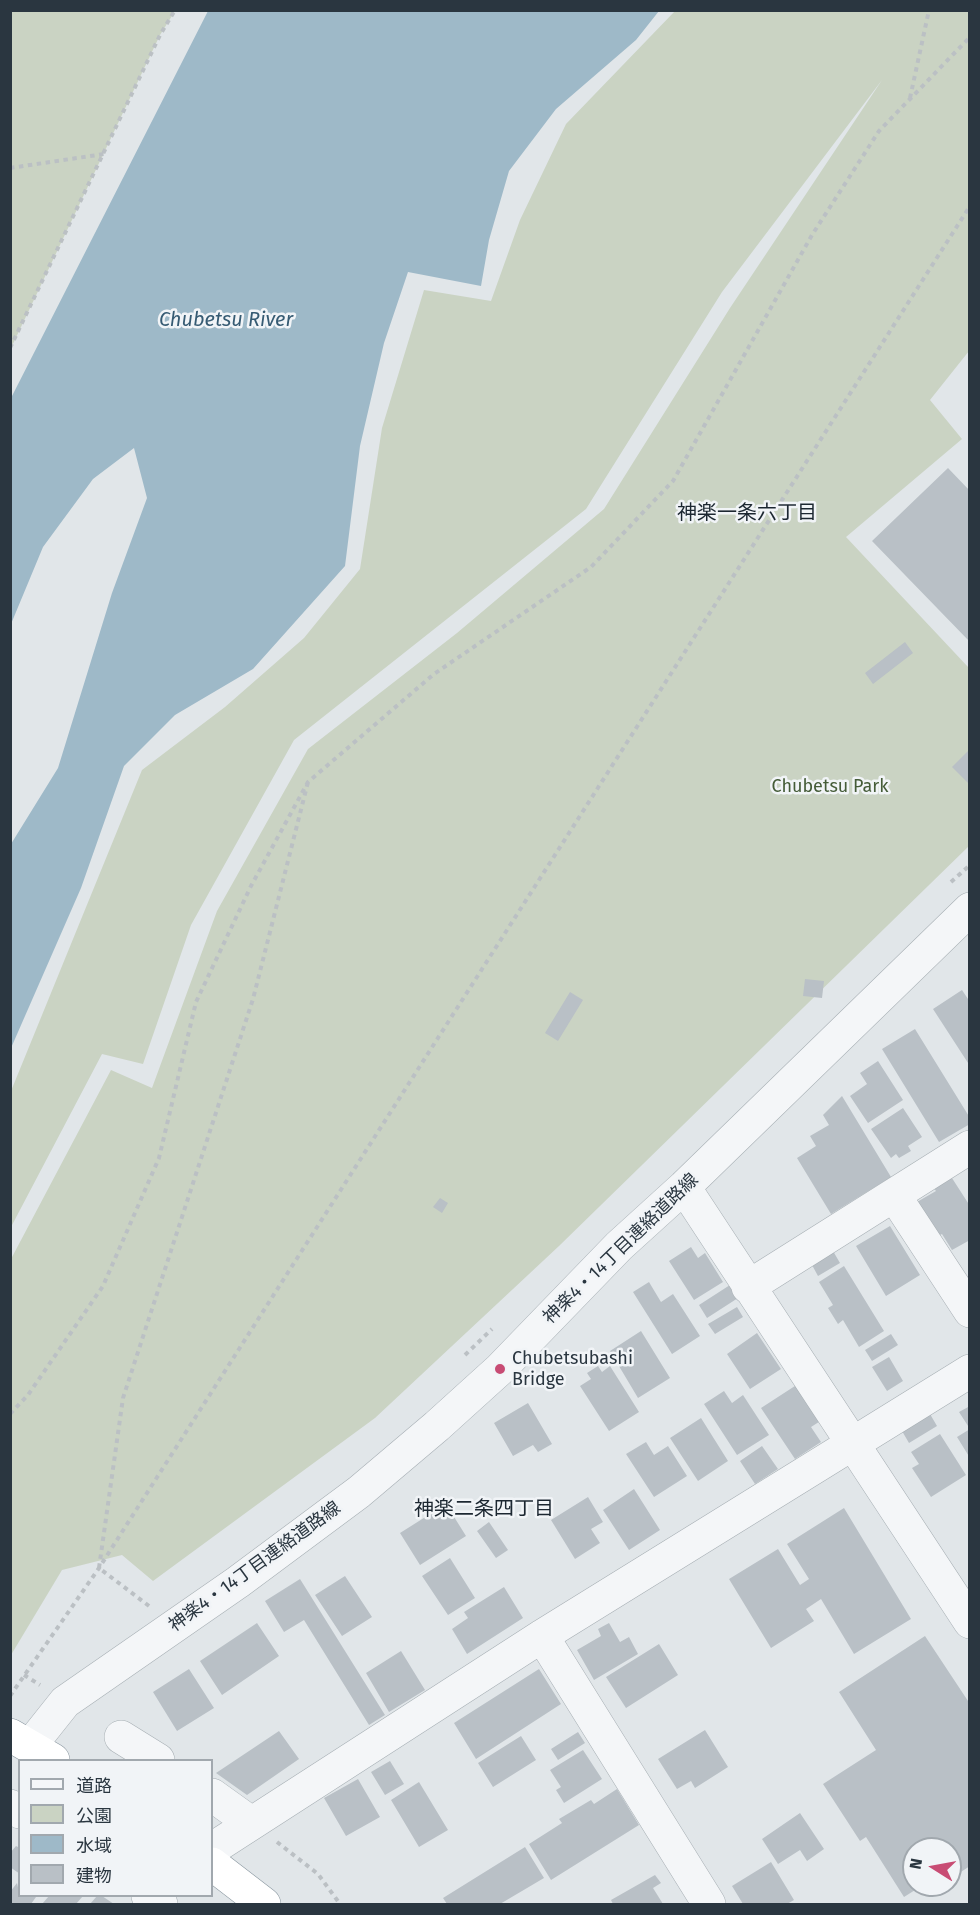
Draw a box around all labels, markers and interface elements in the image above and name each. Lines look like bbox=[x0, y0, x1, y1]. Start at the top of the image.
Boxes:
water label: Chubetsu River bbox=[159, 308, 293, 332]
district label: 神楽一条六丁目 bbox=[677, 501, 817, 525]
park label: Chubetsu Park bbox=[772, 776, 888, 798]
street label: 神楽4・14丁目連絡道路線 bbox=[539, 1169, 703, 1329]
place label: Chubetsubashi Bridge bbox=[512, 1348, 633, 1390]
marker: Chubetsubashi Bridge bbox=[493, 1362, 507, 1376]
street label: 神楽4・14丁目連絡道路線 bbox=[165, 1497, 345, 1637]
district label: 神楽二条四丁目 bbox=[414, 1497, 554, 1521]
legend bbox=[18, 1759, 213, 1897]
text: 道路 bbox=[76, 1775, 112, 1797]
text: 公園 bbox=[76, 1805, 112, 1827]
text: 水域 bbox=[76, 1835, 112, 1857]
north arrow bbox=[902, 1837, 962, 1897]
text: N bbox=[905, 1857, 926, 1871]
text: 建物 bbox=[76, 1865, 112, 1887]

